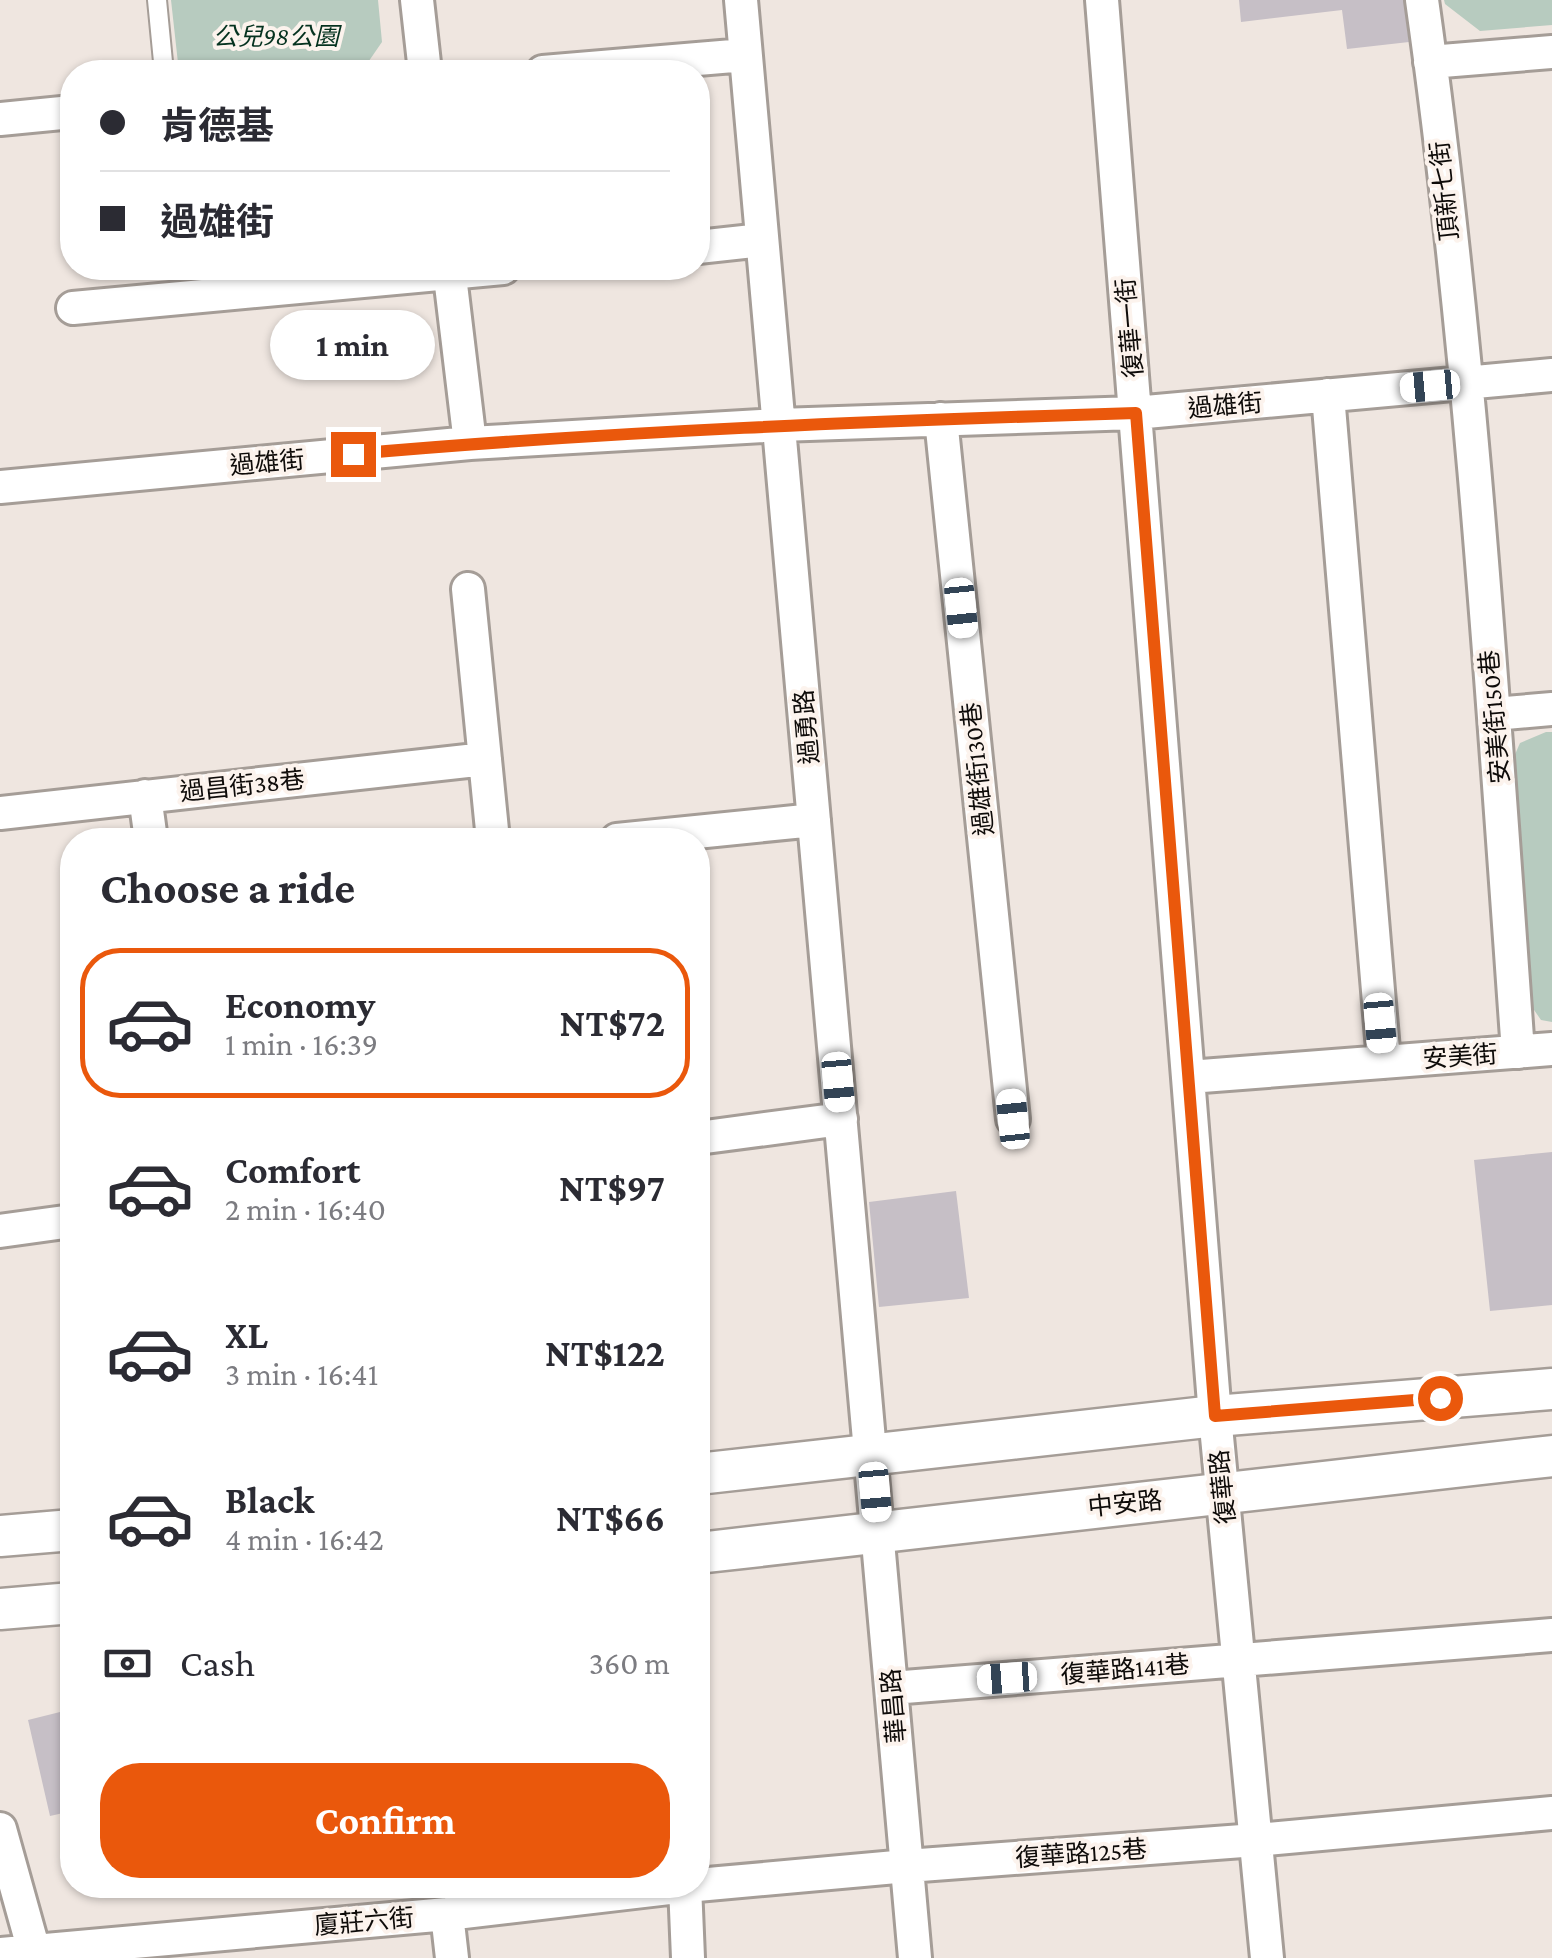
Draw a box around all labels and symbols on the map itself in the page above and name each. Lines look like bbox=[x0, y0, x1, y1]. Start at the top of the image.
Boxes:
park label: 公兒98公園 bbox=[213, 23, 342, 50]
street label: 頂新七街 bbox=[1426, 140, 1463, 242]
street label: 復華一街 bbox=[1112, 277, 1147, 379]
callout: 1 min bbox=[270, 309, 436, 379]
car bbox=[1399, 368, 1461, 404]
street label: 過雄街 bbox=[1187, 389, 1264, 422]
route end bbox=[331, 432, 376, 477]
street label: 過雄街 bbox=[229, 446, 306, 479]
car bbox=[943, 577, 979, 639]
street label: 安美街150巷 bbox=[1475, 649, 1514, 785]
street label: 過勇路 bbox=[790, 688, 823, 765]
street label: 過雄街130巷 bbox=[957, 701, 998, 837]
street label: 過昌街38巷 bbox=[178, 766, 306, 805]
car bbox=[1362, 992, 1398, 1054]
street label: 安美街 bbox=[1422, 1040, 1498, 1073]
car bbox=[820, 1051, 856, 1113]
car bbox=[995, 1088, 1031, 1150]
route start bbox=[1418, 1376, 1463, 1421]
street label: 復華路 bbox=[1205, 1448, 1240, 1526]
car bbox=[857, 1461, 893, 1523]
street label: 中安路 bbox=[1086, 1486, 1164, 1521]
street label: 復華路141巷 bbox=[1059, 1650, 1191, 1689]
car bbox=[976, 1661, 1038, 1695]
street label: 華昌路 bbox=[877, 1667, 910, 1744]
street label: 復華路125巷 bbox=[1014, 1835, 1148, 1872]
street label: 廈莊六街 bbox=[313, 1904, 415, 1939]

